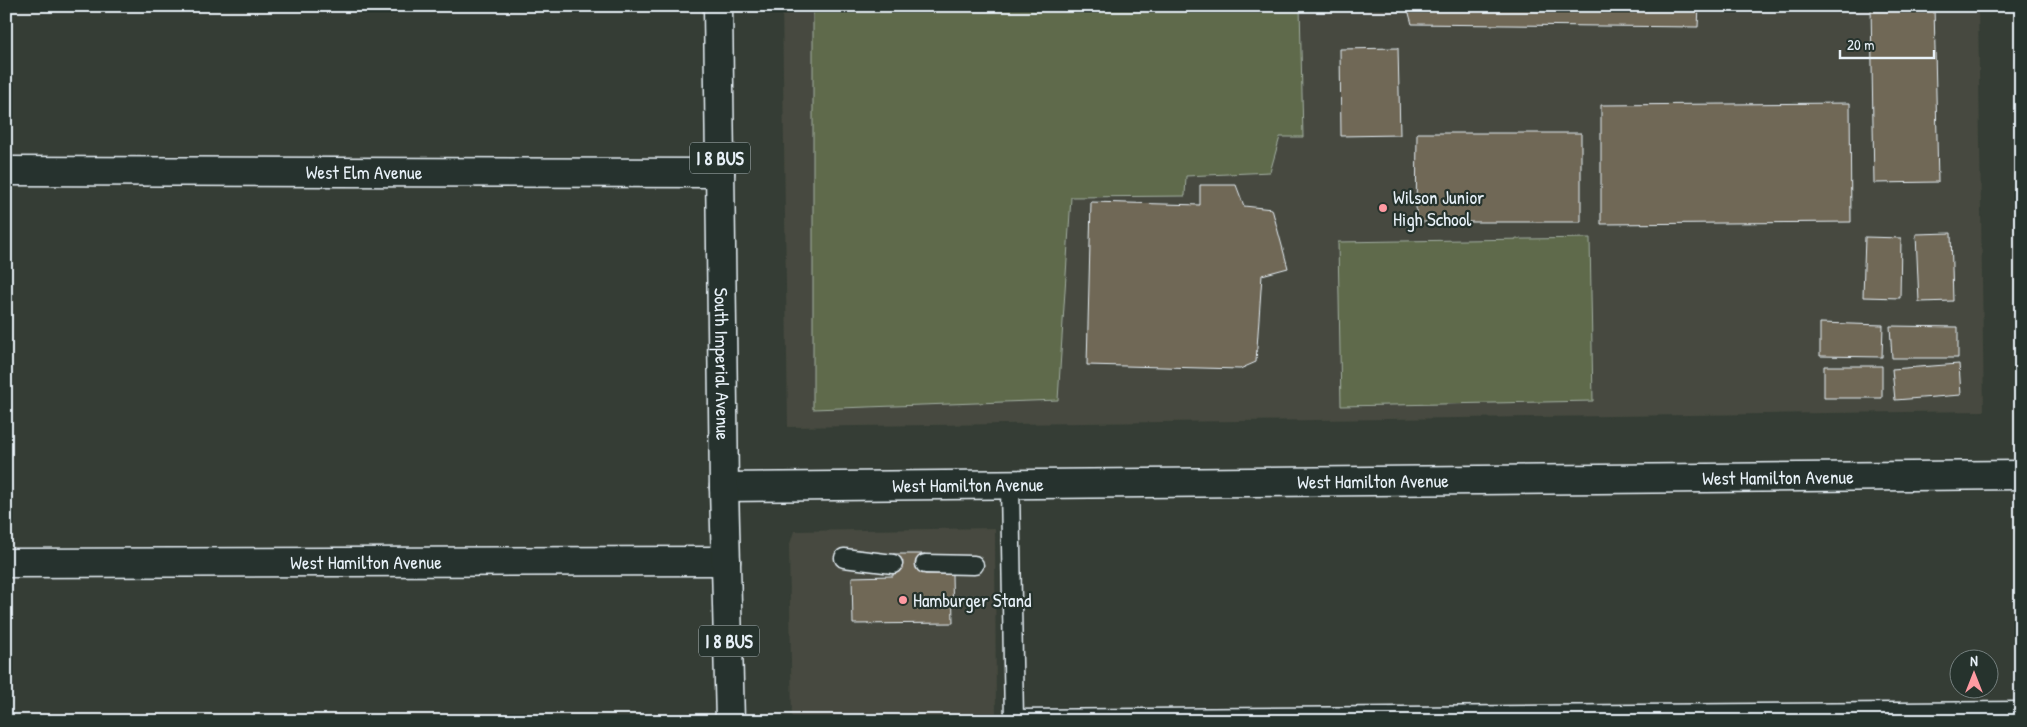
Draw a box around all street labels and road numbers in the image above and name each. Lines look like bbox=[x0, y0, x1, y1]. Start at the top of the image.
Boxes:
road number: I 8 BUS bbox=[690, 142, 750, 174]
street label: West Elm Avenue bbox=[306, 159, 423, 185]
street label: South Imperial Avenue bbox=[709, 287, 736, 441]
street label: West Hamilton Avenue bbox=[1702, 464, 1854, 491]
street label: West Hamilton Avenue bbox=[1297, 467, 1449, 495]
street label: West Hamilton Avenue bbox=[892, 471, 1044, 498]
street label: West Hamilton Avenue bbox=[290, 549, 442, 575]
road number: I 8 BUS bbox=[699, 626, 759, 656]

